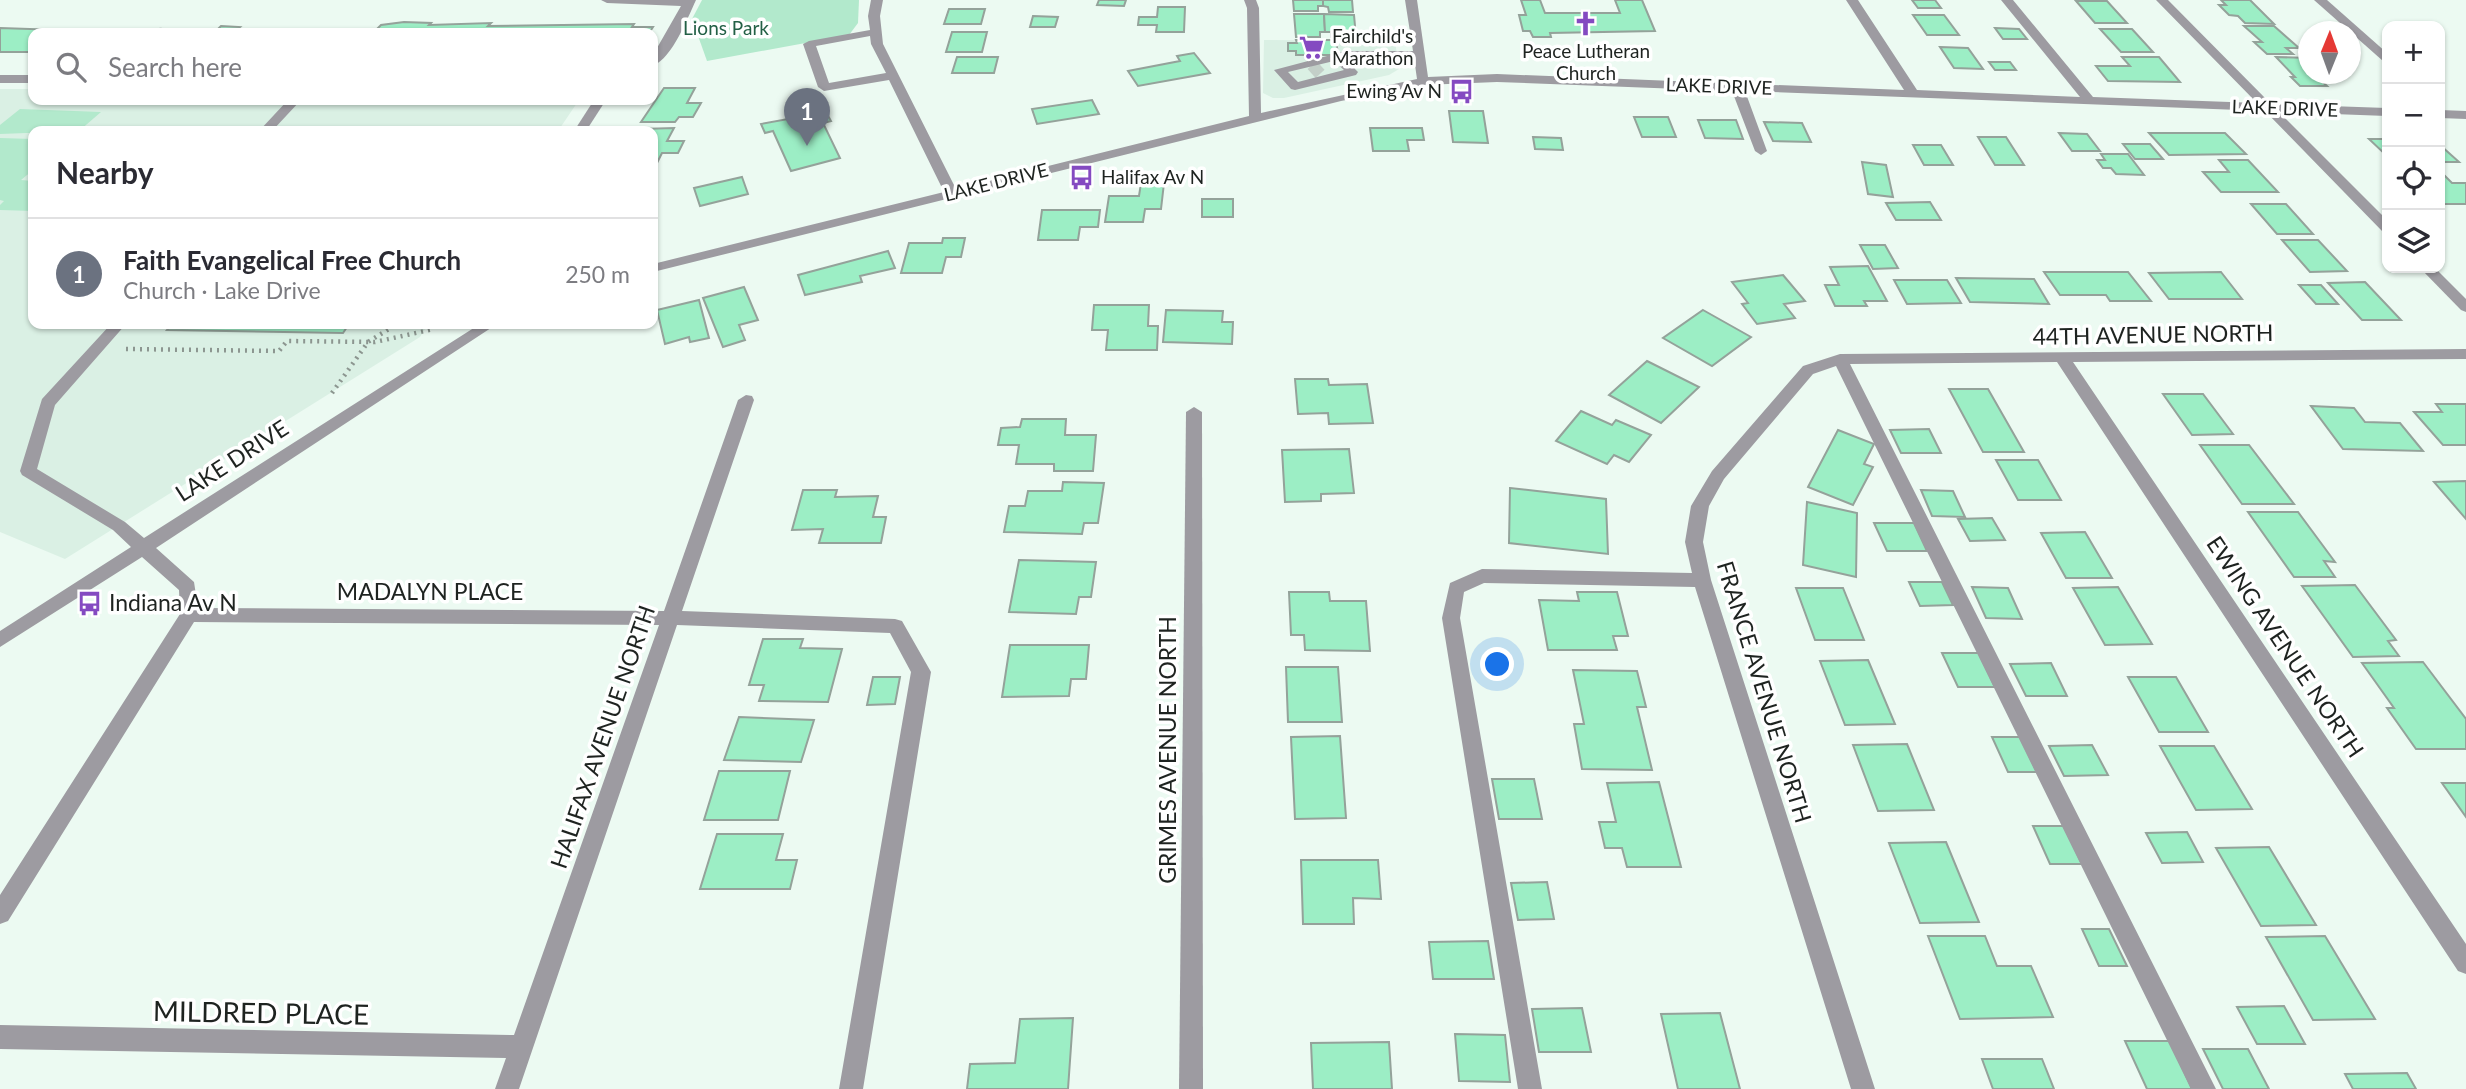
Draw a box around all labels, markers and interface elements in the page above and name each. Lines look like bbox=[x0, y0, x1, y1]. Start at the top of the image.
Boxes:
church icon: Peace Lutheran Church bbox=[1572, 9, 1600, 37]
park label: Lions Park bbox=[683, 16, 769, 39]
north arrow bbox=[2298, 21, 2361, 84]
map controls bbox=[2382, 21, 2445, 273]
button: + bbox=[2382, 21, 2445, 84]
place label: Fairchild's Marathon bbox=[1332, 24, 1414, 69]
search box bbox=[28, 28, 658, 105]
supermarket icon: Fairchild's Marathon bbox=[1298, 33, 1326, 61]
place label: Peace Lutheran Church bbox=[1522, 39, 1650, 84]
icon: search bbox=[52, 48, 90, 86]
text: Search here bbox=[108, 51, 242, 83]
street label: LAKE DRIVE bbox=[1665, 72, 1773, 99]
bus stop icon: Ewing Av N bbox=[1448, 77, 1476, 105]
place label: Ewing Av N bbox=[1346, 79, 1442, 102]
button: − bbox=[2382, 84, 2445, 147]
pin: 1 bbox=[784, 88, 830, 146]
street label: LAKE DRIVE bbox=[2231, 94, 2339, 121]
button: locate bbox=[2382, 147, 2445, 210]
text: Nearby bbox=[56, 154, 154, 190]
street label: LAKE DRIVE bbox=[941, 157, 1050, 206]
bus stop icon: Halifax Av N bbox=[1067, 163, 1095, 191]
place label: Halifax Av N bbox=[1101, 165, 1204, 188]
button: layers bbox=[2382, 210, 2445, 273]
text: Faith Evangelical Free Church bbox=[123, 244, 461, 276]
text: 1 bbox=[72, 260, 86, 288]
text: 250 m bbox=[565, 260, 630, 288]
text: Church · Lake Drive bbox=[123, 276, 321, 304]
street label: 44TH AVENUE NORTH bbox=[2032, 318, 2274, 350]
street label: LAKE DRIVE bbox=[170, 413, 293, 507]
street label: EWING AVENUE NORTH bbox=[2201, 530, 2370, 762]
street label: FRANCE AVENUE NORTH bbox=[1712, 557, 1818, 826]
street label: MADALYN PLACE bbox=[337, 577, 523, 605]
place label: Indiana Av N bbox=[109, 588, 237, 616]
bus stop icon: Indiana Av N bbox=[75, 589, 103, 617]
street label: HALIFAX AVENUE NORTH bbox=[544, 601, 660, 872]
street label: GRIMES AVENUE NORTH bbox=[1153, 616, 1181, 884]
your location bbox=[1480, 647, 1514, 681]
street label: MILDRED PLACE bbox=[153, 993, 369, 1031]

